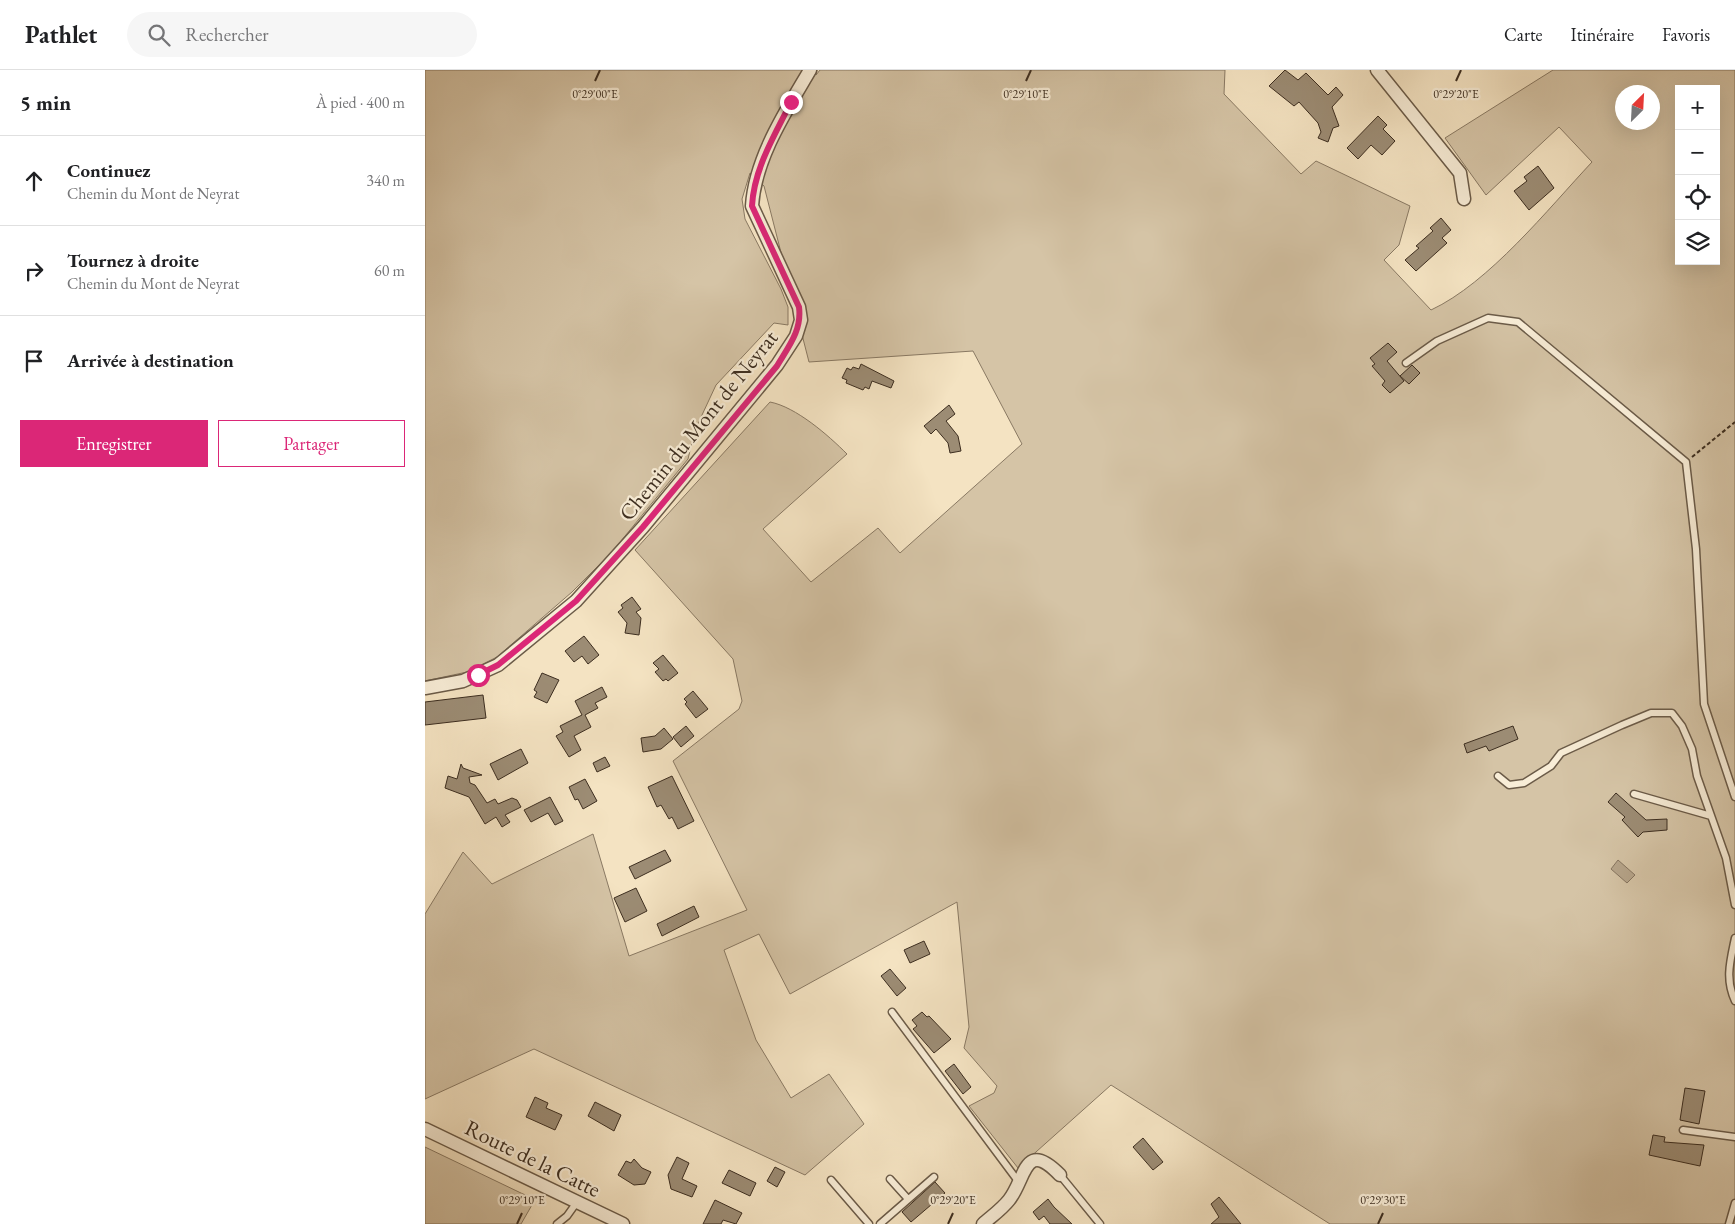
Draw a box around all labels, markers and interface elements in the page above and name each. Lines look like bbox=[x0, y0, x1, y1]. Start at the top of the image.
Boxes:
search box bbox=[127, 12, 477, 57]
text: Pathlet bbox=[25, 19, 97, 50]
icon: search bbox=[145, 21, 173, 49]
text: Rechercher bbox=[185, 22, 269, 47]
text: Carte bbox=[1504, 23, 1543, 46]
text: Itinéraire bbox=[1571, 23, 1634, 46]
text: Favoris bbox=[1662, 23, 1710, 46]
north arrow bbox=[1615, 85, 1660, 130]
map controls bbox=[1675, 85, 1720, 265]
button: + bbox=[1675, 85, 1720, 130]
text: 0°29'00"E bbox=[572, 86, 618, 102]
text: 0°29'10"E bbox=[1003, 86, 1049, 102]
text: 0°29'20"E bbox=[1433, 86, 1479, 102]
text: 5 min bbox=[20, 89, 71, 116]
route end bbox=[780, 91, 803, 114]
text: À pied · 400 m bbox=[316, 92, 405, 113]
button: − bbox=[1675, 130, 1720, 175]
text: Continuez bbox=[67, 158, 151, 183]
icon: ahead bbox=[20, 167, 48, 195]
text: 340 m bbox=[366, 170, 405, 191]
button: locate bbox=[1675, 175, 1720, 220]
text: Chemin du Mont de Neyrat bbox=[67, 183, 239, 204]
button: layers bbox=[1675, 220, 1720, 265]
text: Tournez à droite bbox=[67, 248, 199, 273]
icon: right bbox=[20, 257, 48, 285]
text: 60 m bbox=[374, 260, 405, 281]
text: Chemin du Mont de Neyrat bbox=[67, 273, 239, 294]
street label: Chemin du Mont de Neyrat bbox=[612, 324, 784, 527]
icon: arrive bbox=[20, 347, 48, 375]
text: Arrivée à destination bbox=[67, 348, 234, 373]
button: Enregistrer bbox=[20, 420, 208, 467]
button: Partager bbox=[218, 420, 405, 467]
route start bbox=[467, 664, 490, 687]
street label: Route de la Catte bbox=[460, 1113, 606, 1204]
text: 0°29'10"E bbox=[499, 1192, 545, 1208]
text: 0°29'20"E bbox=[930, 1192, 976, 1208]
text: 0°29'30"E bbox=[1360, 1192, 1406, 1208]

